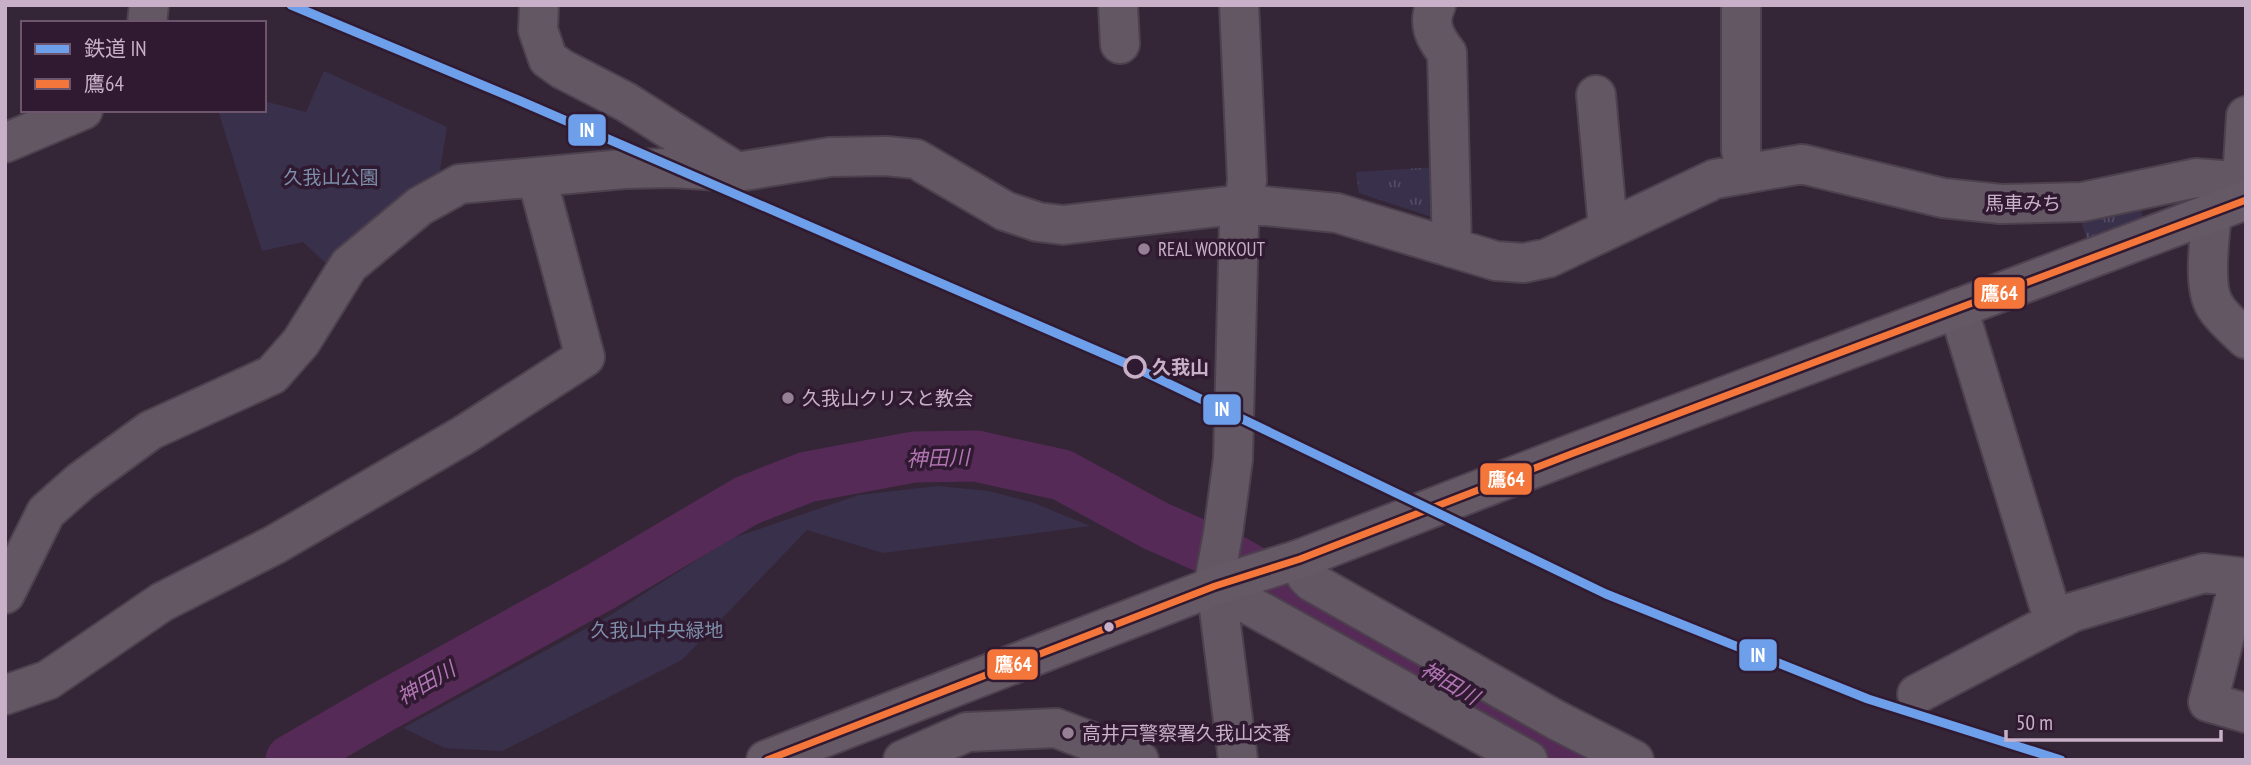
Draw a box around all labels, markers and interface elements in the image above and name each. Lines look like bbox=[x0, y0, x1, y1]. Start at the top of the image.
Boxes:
legend bbox=[21, 21, 266, 112]
text: 鉄道 IN bbox=[84, 35, 147, 62]
text: 鷹64 bbox=[84, 70, 124, 97]
line badge: IN bbox=[567, 113, 607, 147]
text: IN bbox=[580, 118, 594, 142]
park label: 久我山公園 bbox=[283, 165, 379, 189]
street label: 馬車みち bbox=[1985, 191, 2061, 215]
place label: REAL WORKOUT bbox=[1158, 237, 1266, 261]
marker: REAL WORKOUT bbox=[1136, 241, 1152, 257]
line badge: 鷹64 bbox=[1973, 276, 2026, 310]
text: 鷹64 bbox=[1980, 281, 2018, 305]
place label: 久我山 bbox=[1152, 355, 1209, 379]
marker: 久我山 bbox=[1124, 356, 1146, 378]
place label: 久我山クリスと教会 bbox=[802, 386, 973, 410]
marker: 久我山クリスと教会 bbox=[780, 390, 796, 406]
line badge: IN bbox=[1202, 393, 1242, 426]
text: IN bbox=[1215, 397, 1229, 421]
water label: 神田川 bbox=[906, 443, 972, 473]
line badge: 鷹64 bbox=[1479, 462, 1533, 496]
text: 鷹64 bbox=[1487, 467, 1525, 491]
park label: 久我山中央緑地 bbox=[590, 618, 724, 642]
unlabelled marker bbox=[1102, 620, 1116, 634]
line badge: IN bbox=[1738, 638, 1778, 672]
text: IN bbox=[1751, 643, 1765, 667]
line badge: 鷹64 bbox=[986, 648, 1039, 681]
text: 鷹64 bbox=[994, 652, 1032, 676]
water label: 神田川 bbox=[392, 655, 462, 710]
water label: 神田川 bbox=[1416, 656, 1486, 711]
scale bar bbox=[2006, 698, 2221, 742]
text: 50 m bbox=[2016, 709, 2053, 736]
place label: 高井戸警察署久我山交番 bbox=[1082, 721, 1291, 745]
marker: 高井戸警察署久我山交番 bbox=[1060, 725, 1076, 741]

